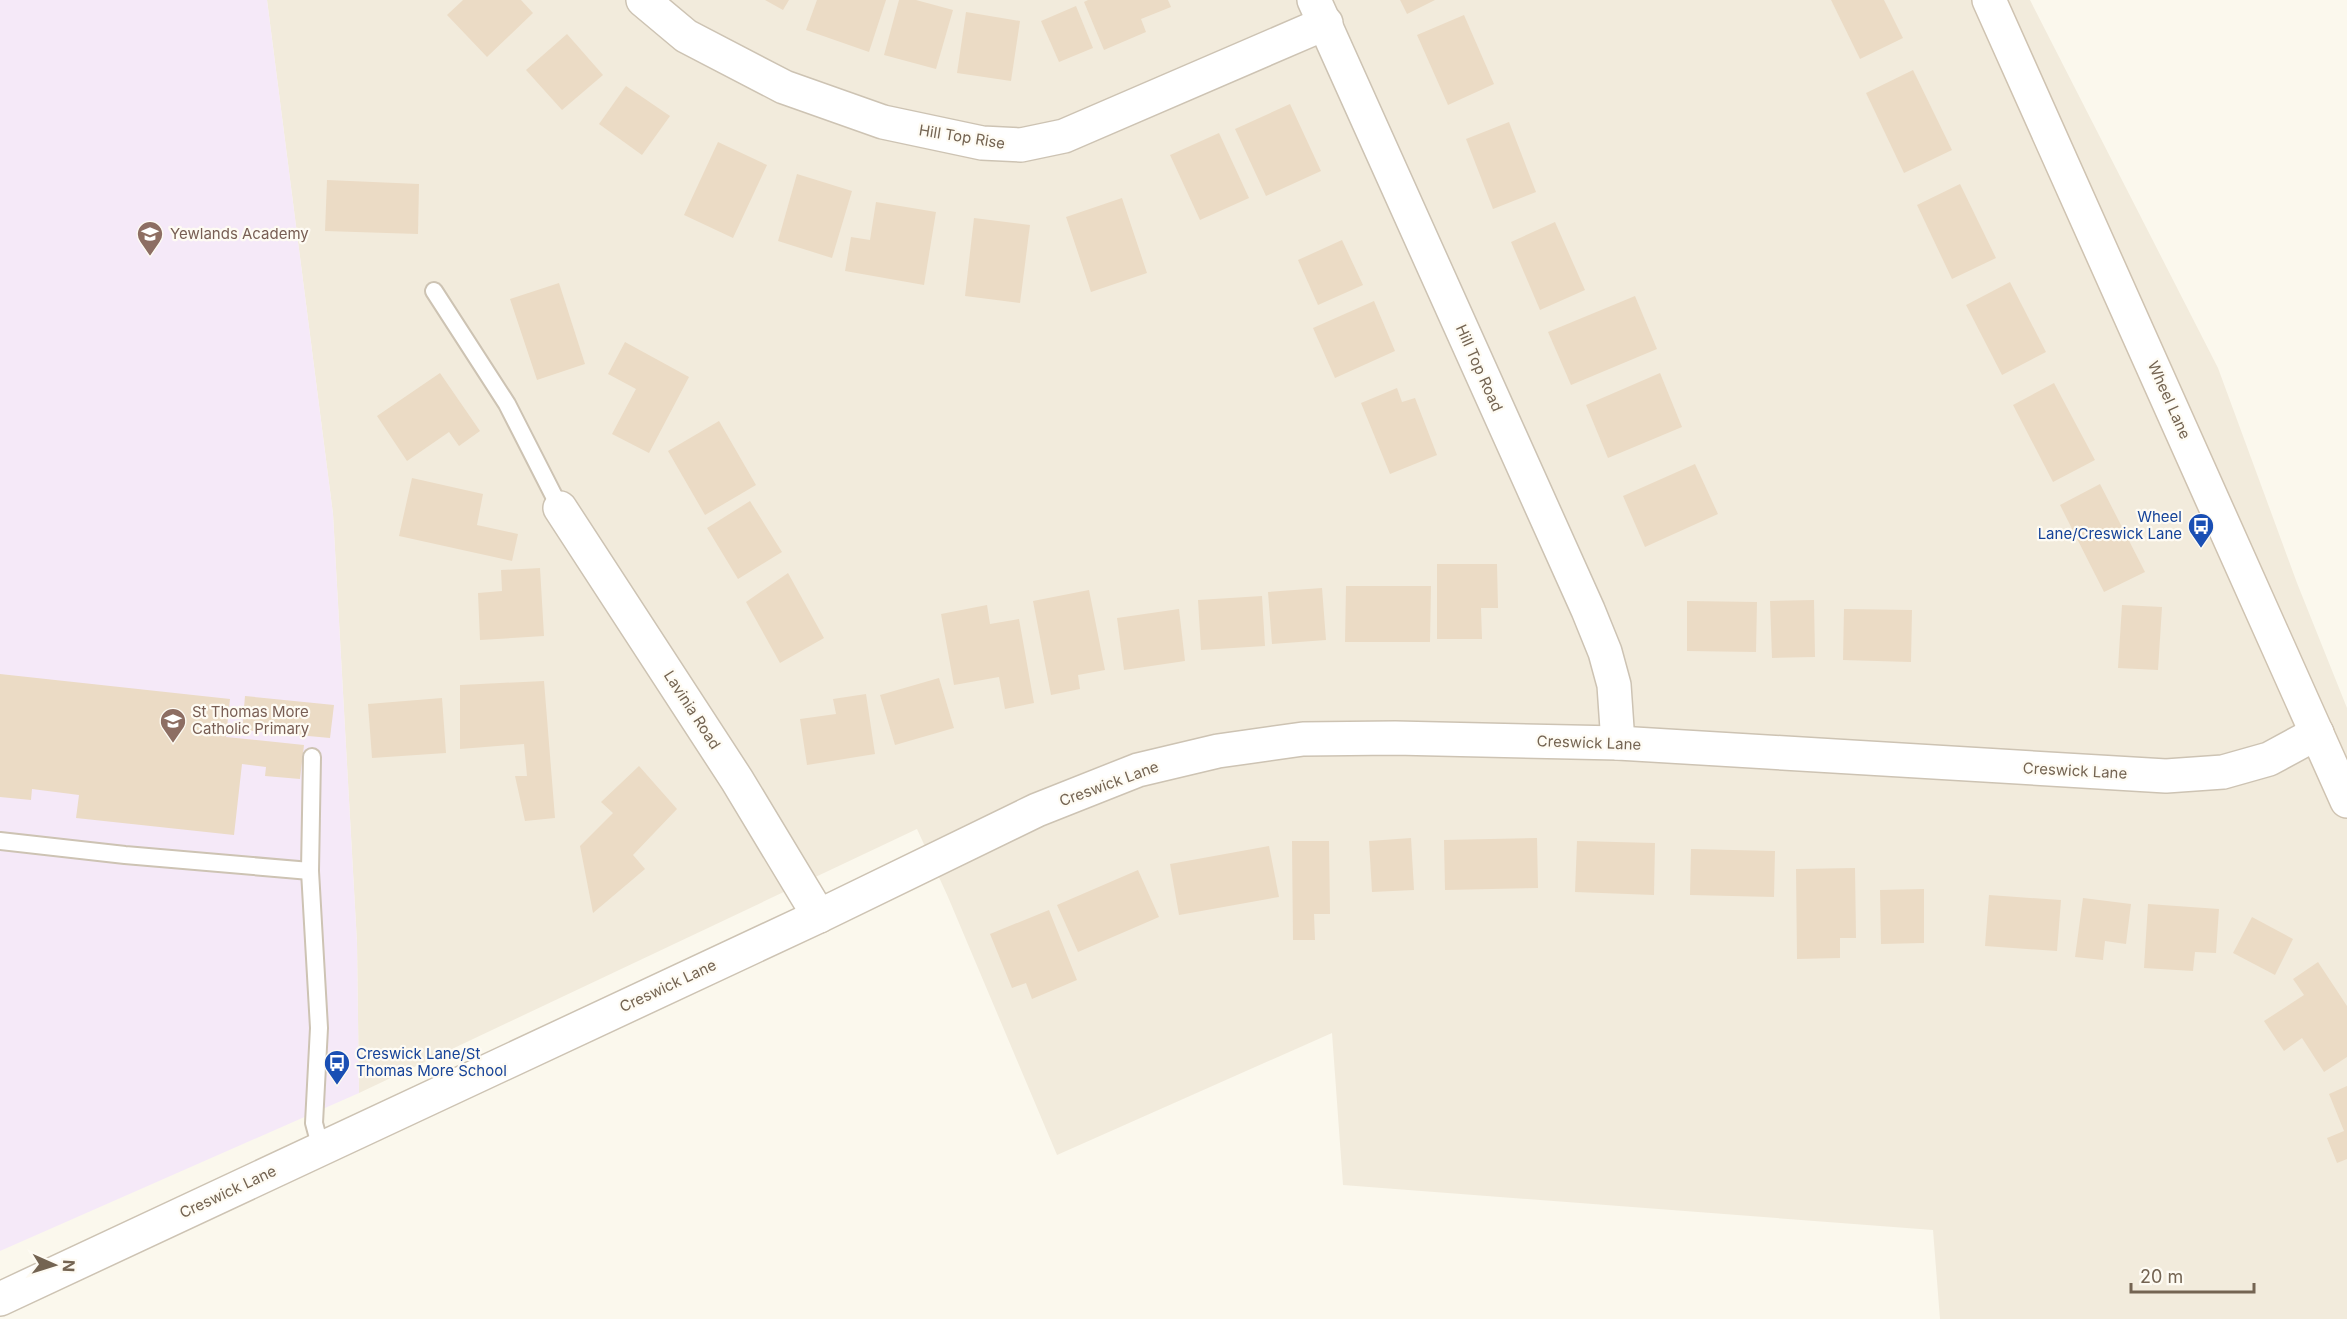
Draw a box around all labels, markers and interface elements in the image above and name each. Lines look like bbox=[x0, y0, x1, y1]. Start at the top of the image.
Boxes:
street label: Hill Top Rise bbox=[918, 120, 1007, 153]
school or university icon: Yewlands Academy bbox=[135, 219, 165, 257]
place label: Yewlands Academy bbox=[170, 224, 309, 243]
street label: Hill Top Road bbox=[1452, 321, 1507, 414]
street label: Wheel Lane bbox=[2144, 358, 2195, 442]
place label: Wheel Lane/Creswick Lane bbox=[2038, 507, 2182, 543]
bus stop icon: Wheel Lane/Creswick Lane bbox=[2186, 511, 2216, 549]
street label: Lavinia Road bbox=[660, 667, 725, 753]
place label: St Thomas More Catholic Primary bbox=[192, 702, 310, 738]
school or university icon: St Thomas More Catholic Primary bbox=[158, 706, 188, 744]
street label: Creswick Lane bbox=[1536, 731, 1642, 754]
street label: Creswick Lane bbox=[1056, 757, 1161, 810]
street label: Creswick Lane bbox=[2022, 758, 2128, 783]
street label: Creswick Lane bbox=[616, 955, 719, 1016]
place label: Creswick Lane/St Thomas More School bbox=[356, 1044, 507, 1080]
bus stop icon: Creswick Lane/St Thomas More School bbox=[322, 1048, 352, 1086]
street label: Creswick Lane bbox=[176, 1161, 279, 1222]
north arrow bbox=[24, 1235, 84, 1295]
scale bar bbox=[2131, 1256, 2254, 1294]
text: N bbox=[59, 1259, 79, 1272]
text: 20 m bbox=[2140, 1266, 2183, 1287]

